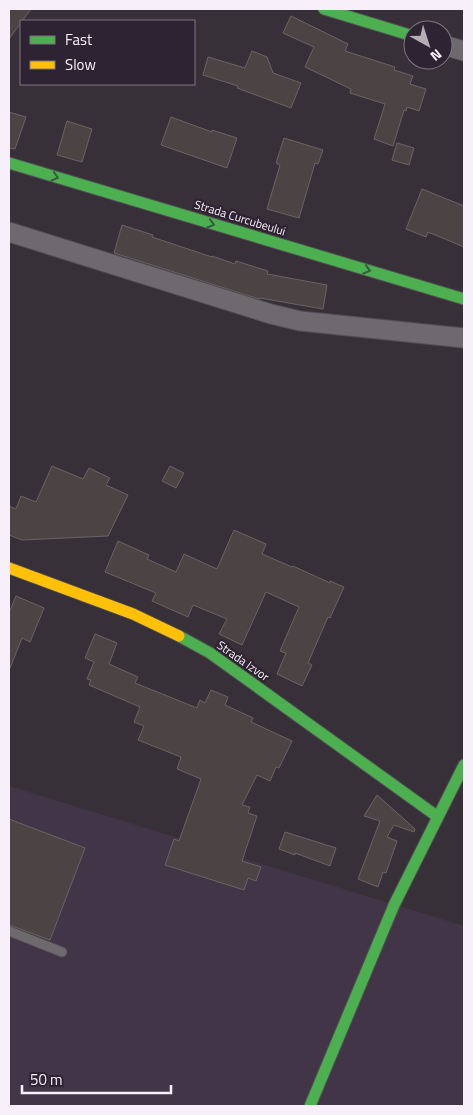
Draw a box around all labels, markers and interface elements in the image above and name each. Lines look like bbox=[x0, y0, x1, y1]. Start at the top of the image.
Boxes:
legend bbox=[20, 20, 195, 85]
north arrow bbox=[403, 20, 453, 70]
text: Fast bbox=[65, 28, 93, 51]
text: N bbox=[426, 44, 447, 67]
text: Slow bbox=[65, 53, 96, 76]
one-way arrow bbox=[51, 171, 59, 181]
street label: Strada Curcubeului bbox=[192, 195, 288, 240]
one-way arrow bbox=[206, 218, 215, 228]
one-way arrow bbox=[362, 265, 370, 275]
street label: Strada Izvor bbox=[213, 636, 273, 686]
scale bar bbox=[22, 1062, 171, 1094]
text: 50 m bbox=[30, 1068, 63, 1091]

